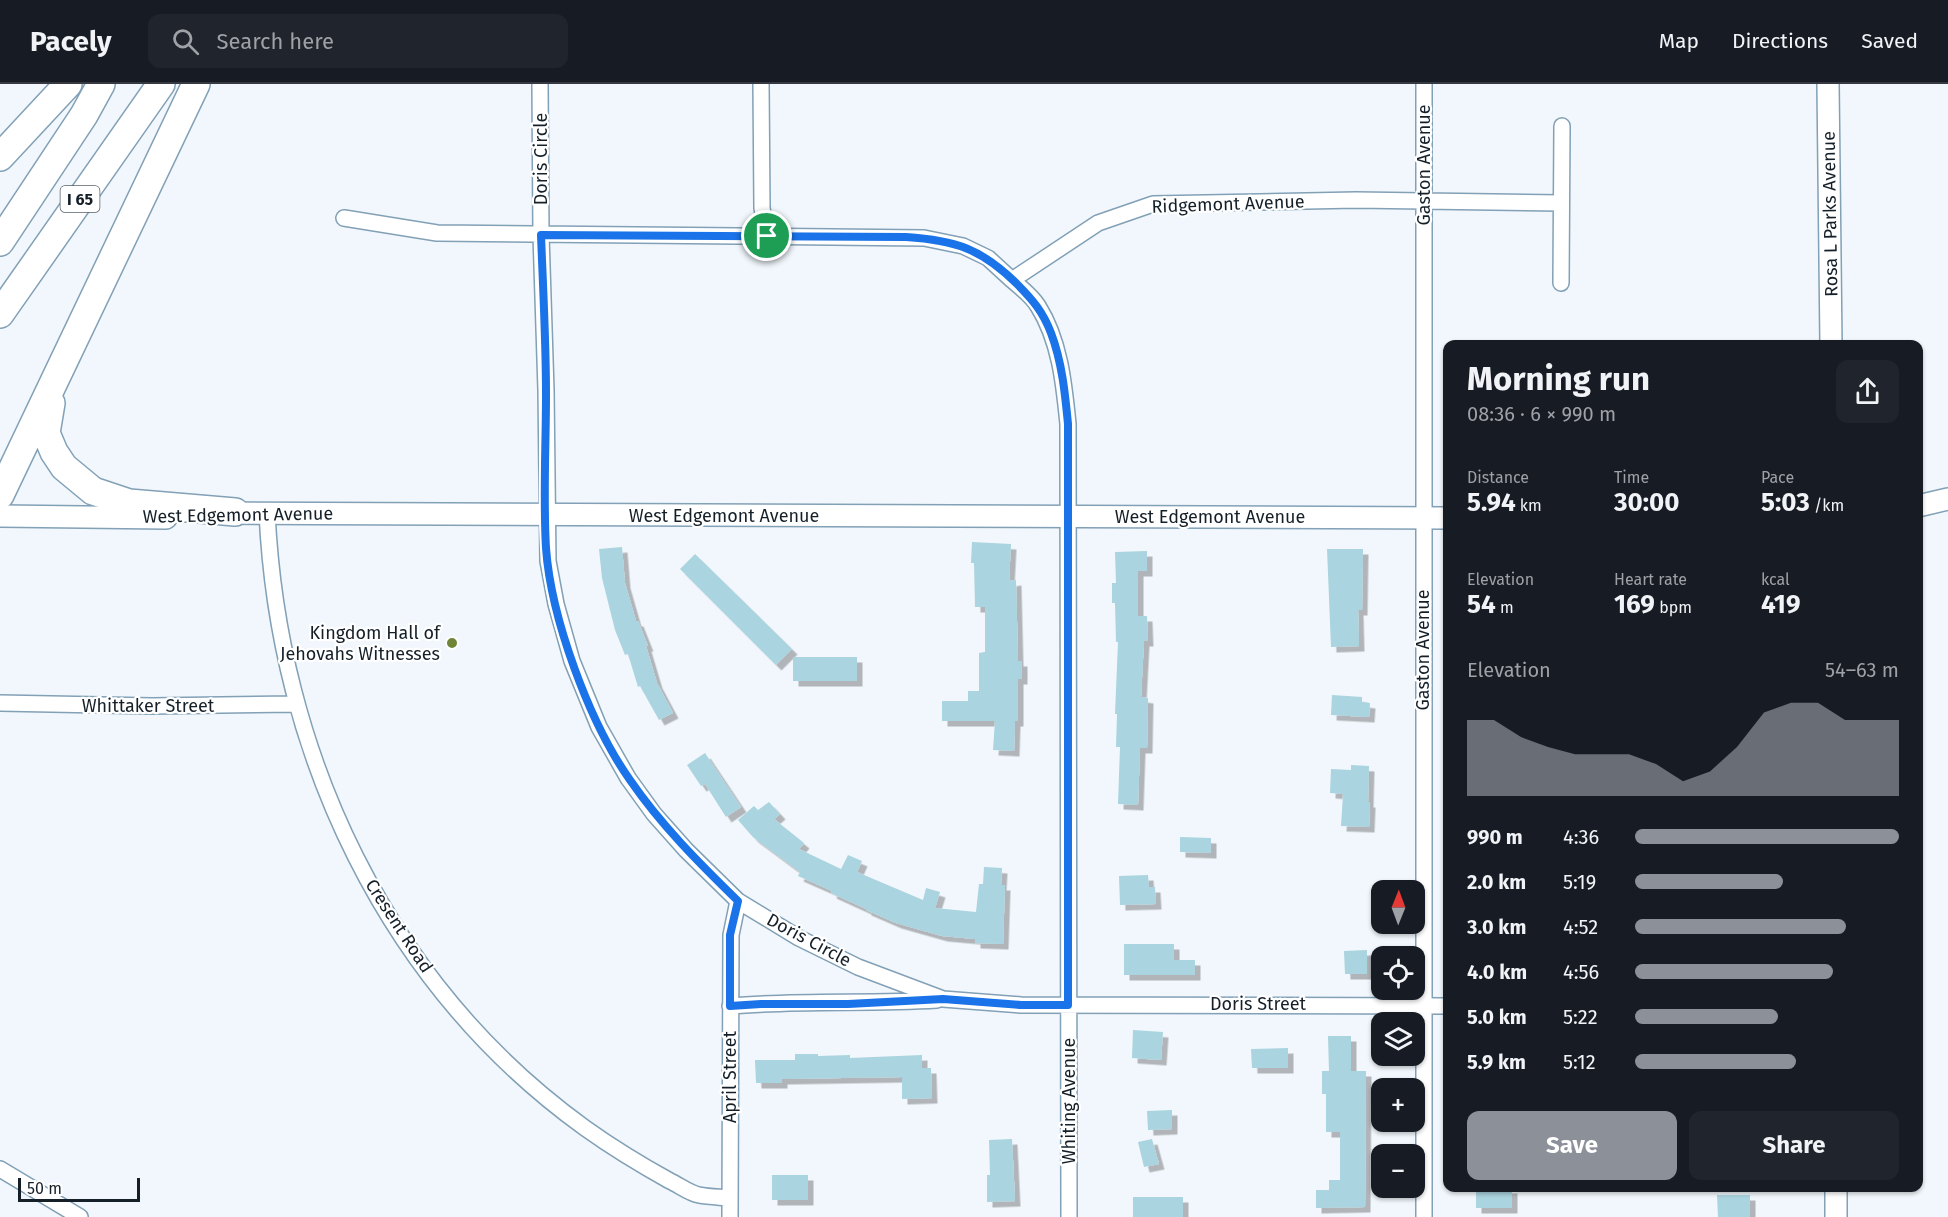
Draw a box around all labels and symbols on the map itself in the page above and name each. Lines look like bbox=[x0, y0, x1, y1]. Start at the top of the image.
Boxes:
street label: Gaston Avenue bbox=[1413, 104, 1435, 226]
street label: Doris Circle bbox=[530, 113, 552, 205]
street label: Rosa L Parks Avenue bbox=[1818, 131, 1842, 297]
road number: I 65 bbox=[60, 186, 100, 212]
street label: Ridgemont Avenue bbox=[1151, 190, 1305, 218]
pin bbox=[741, 210, 792, 261]
street label: West Edgemont Avenue bbox=[143, 502, 333, 528]
street label: West Edgemont Avenue bbox=[629, 505, 819, 527]
street label: West Edgemont Avenue bbox=[1115, 506, 1305, 528]
street label: Gaston Avenue bbox=[1412, 589, 1434, 711]
place label: Kingdom Hall of Jehovahs Witnesses bbox=[280, 622, 442, 665]
marker: Kingdom Hall of Jehovahs Witnesses bbox=[445, 636, 459, 650]
street label: Whittaker Street bbox=[82, 695, 215, 717]
street label: Cresent Road bbox=[360, 875, 438, 977]
north arrow bbox=[1371, 880, 1425, 934]
street label: Doris Circle bbox=[763, 909, 855, 971]
street label: Doris Street bbox=[1210, 993, 1307, 1015]
street label: April Street bbox=[719, 1031, 741, 1123]
street label: Whiting Avenue bbox=[1058, 1038, 1080, 1164]
scale bar bbox=[18, 1175, 140, 1202]

